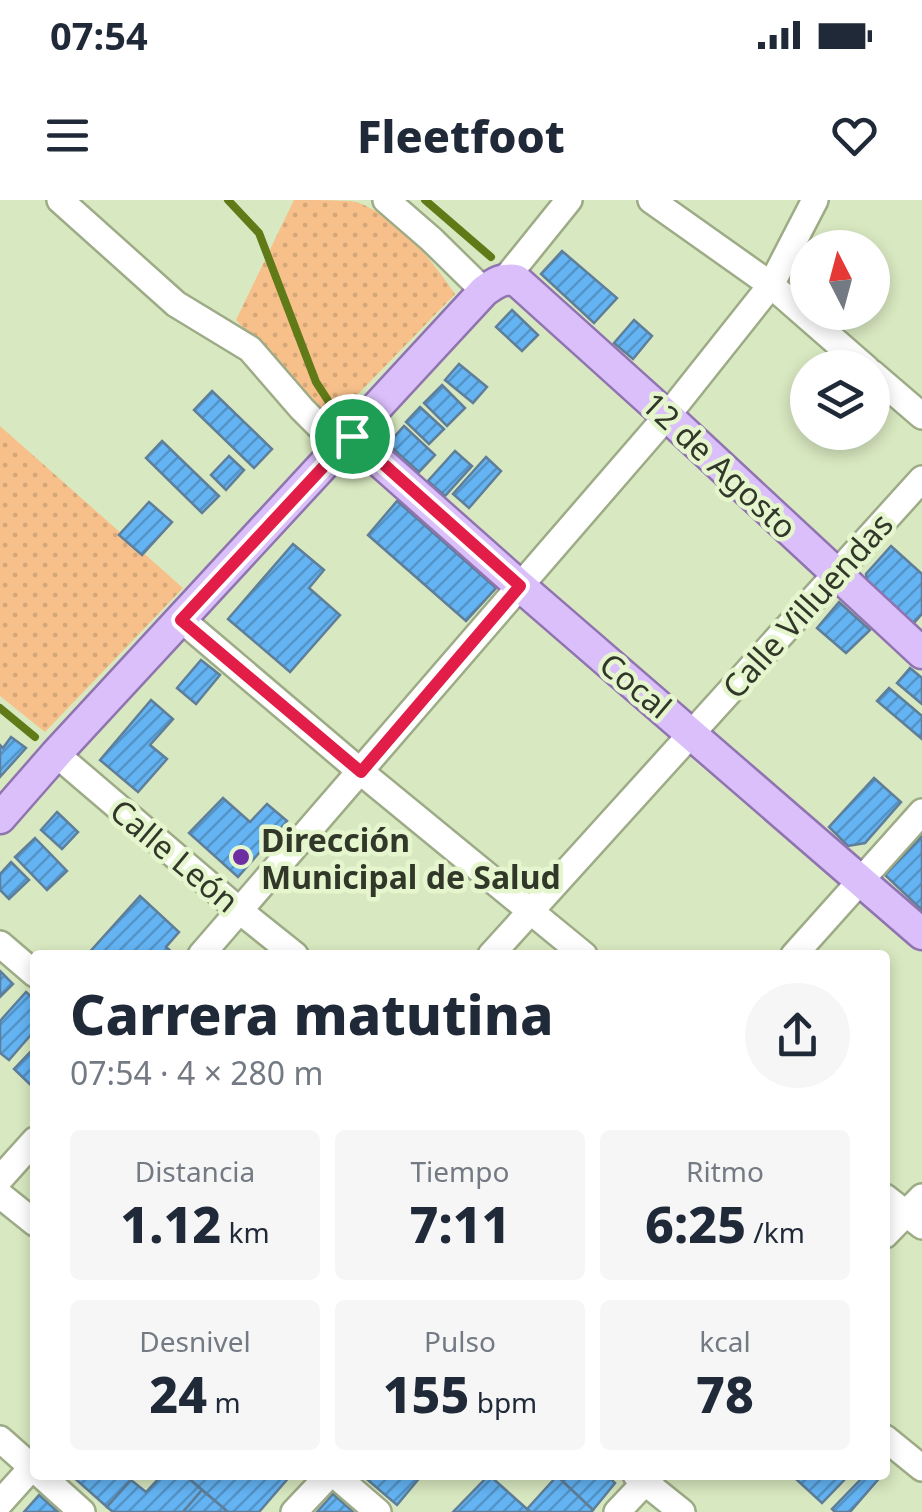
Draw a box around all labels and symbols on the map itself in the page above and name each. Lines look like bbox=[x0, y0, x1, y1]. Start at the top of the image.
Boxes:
north arrow bbox=[790, 230, 890, 330]
street label: 12 de Agosto bbox=[633, 382, 807, 548]
pin bbox=[310, 394, 395, 479]
street label: Calle Villuendas bbox=[712, 503, 902, 707]
street label: Cocal bbox=[591, 642, 681, 728]
street label: Calle León bbox=[102, 789, 248, 921]
place label: Dirección Municipal de Salud bbox=[261, 818, 561, 898]
marker: Dirección Municipal de Salud bbox=[230, 846, 252, 868]

